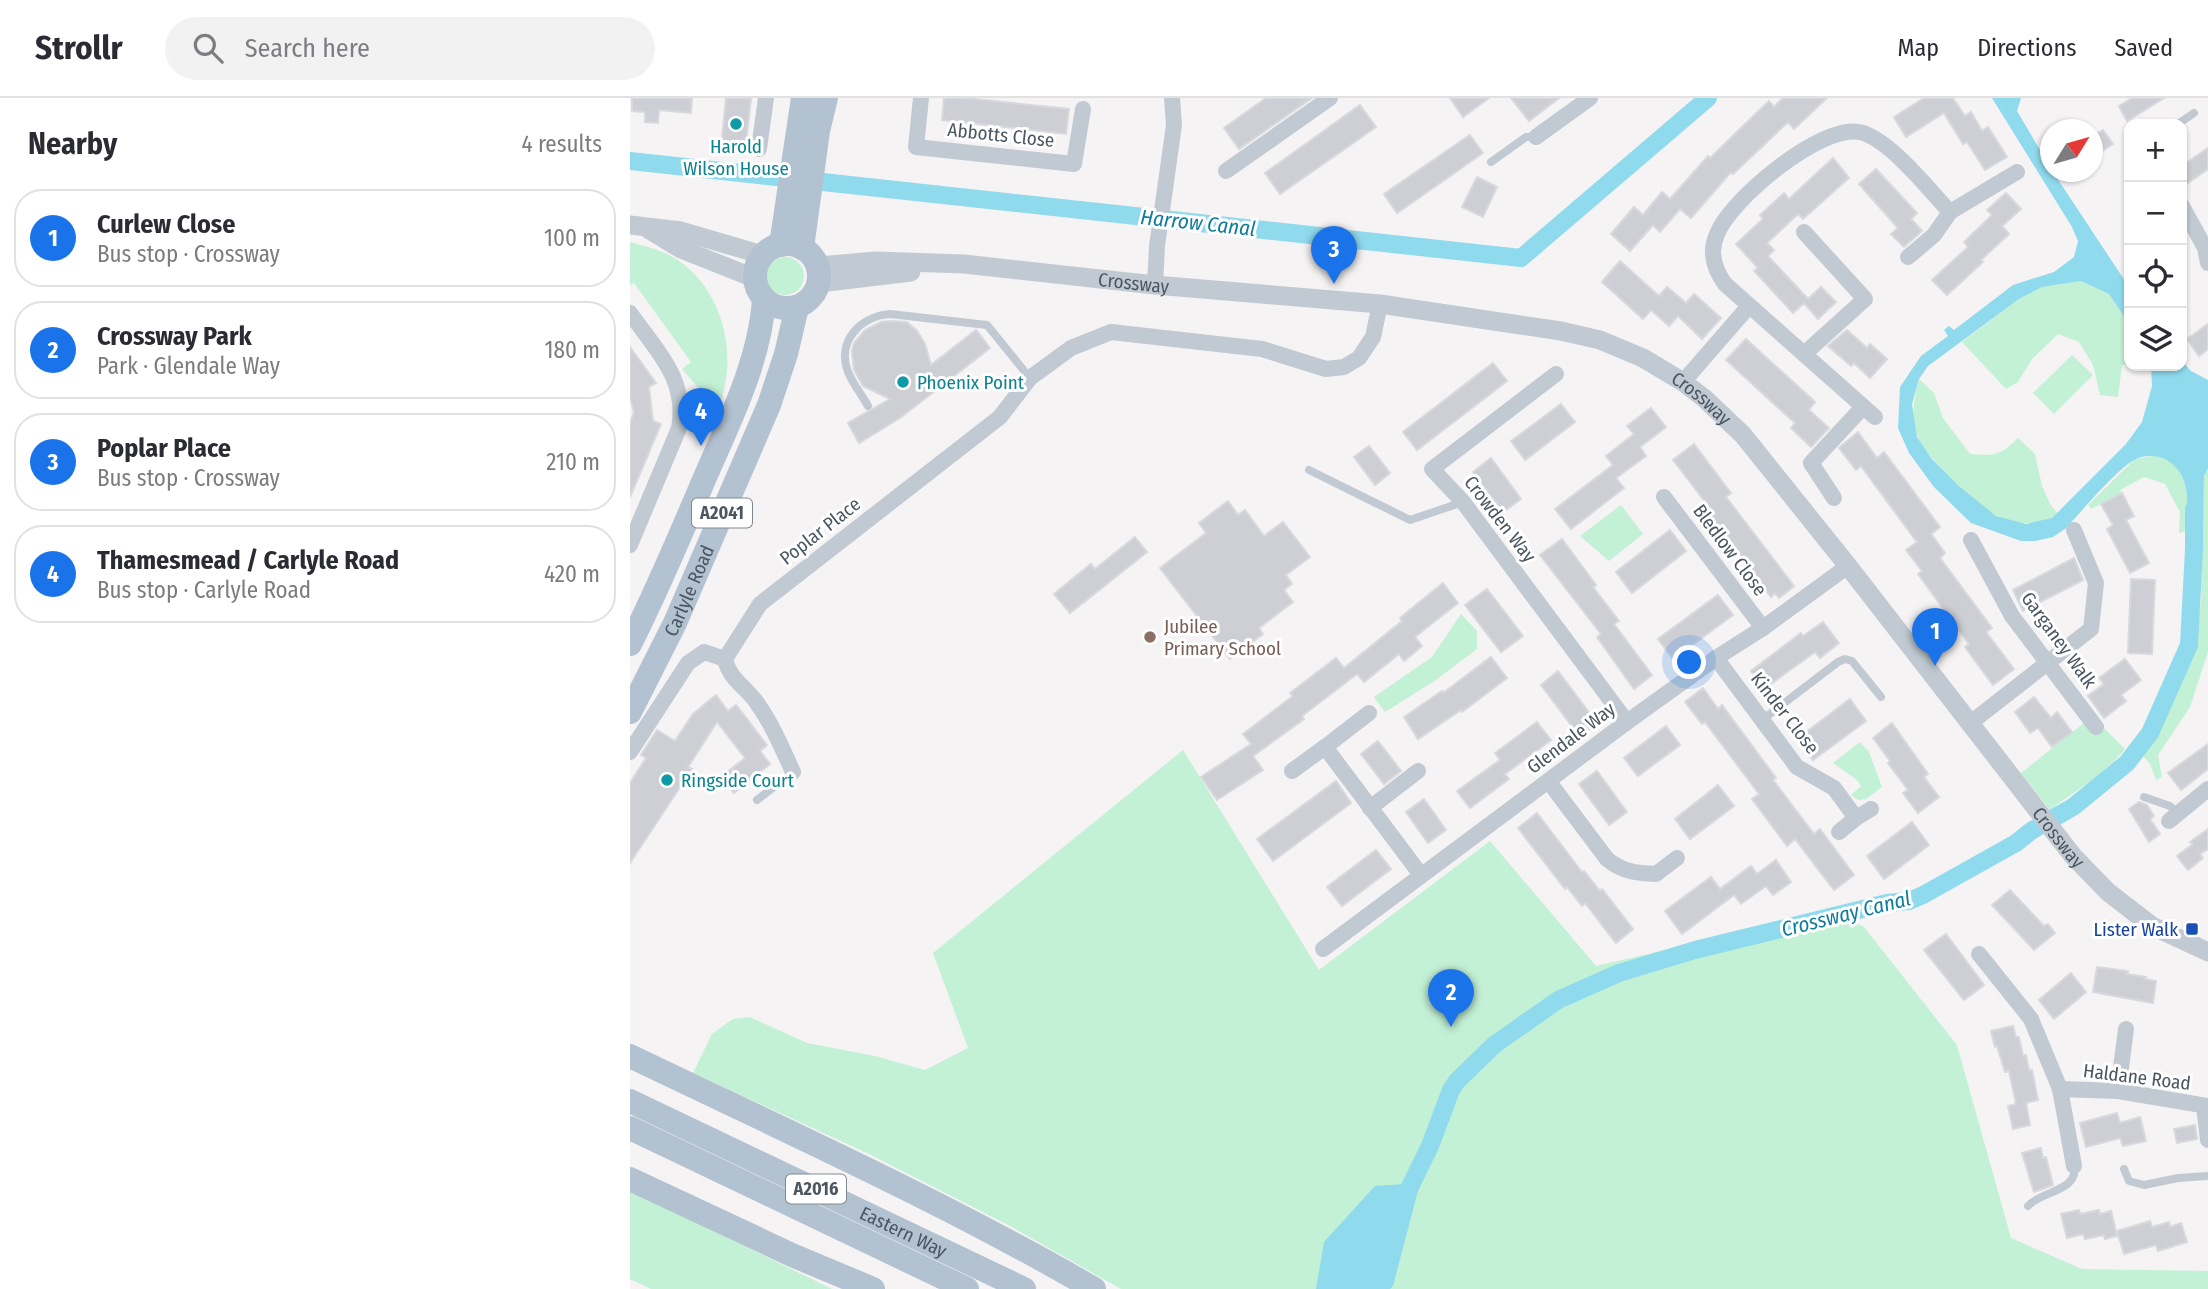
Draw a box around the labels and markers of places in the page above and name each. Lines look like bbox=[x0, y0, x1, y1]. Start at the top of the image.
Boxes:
marker: Harold Wilson House bbox=[728, 116, 744, 132]
place label: Harold Wilson House bbox=[683, 135, 789, 180]
pin: 3 bbox=[1311, 226, 1357, 284]
place label: Phoenix Point bbox=[917, 371, 1025, 394]
marker: Phoenix Point bbox=[895, 374, 911, 390]
pin: 4 bbox=[678, 388, 724, 446]
pin: 1 bbox=[1912, 608, 1958, 666]
place label: Jubilee Primary School bbox=[1164, 615, 1281, 660]
marker: Jubilee Primary School bbox=[1142, 629, 1158, 645]
place label: Ringside Court bbox=[681, 769, 795, 792]
marker: Ringside Court bbox=[659, 772, 675, 788]
place label: Lister Walk bbox=[2094, 918, 2178, 941]
marker: Lister Walk bbox=[2184, 921, 2200, 937]
pin: 2 bbox=[1428, 969, 1474, 1027]

